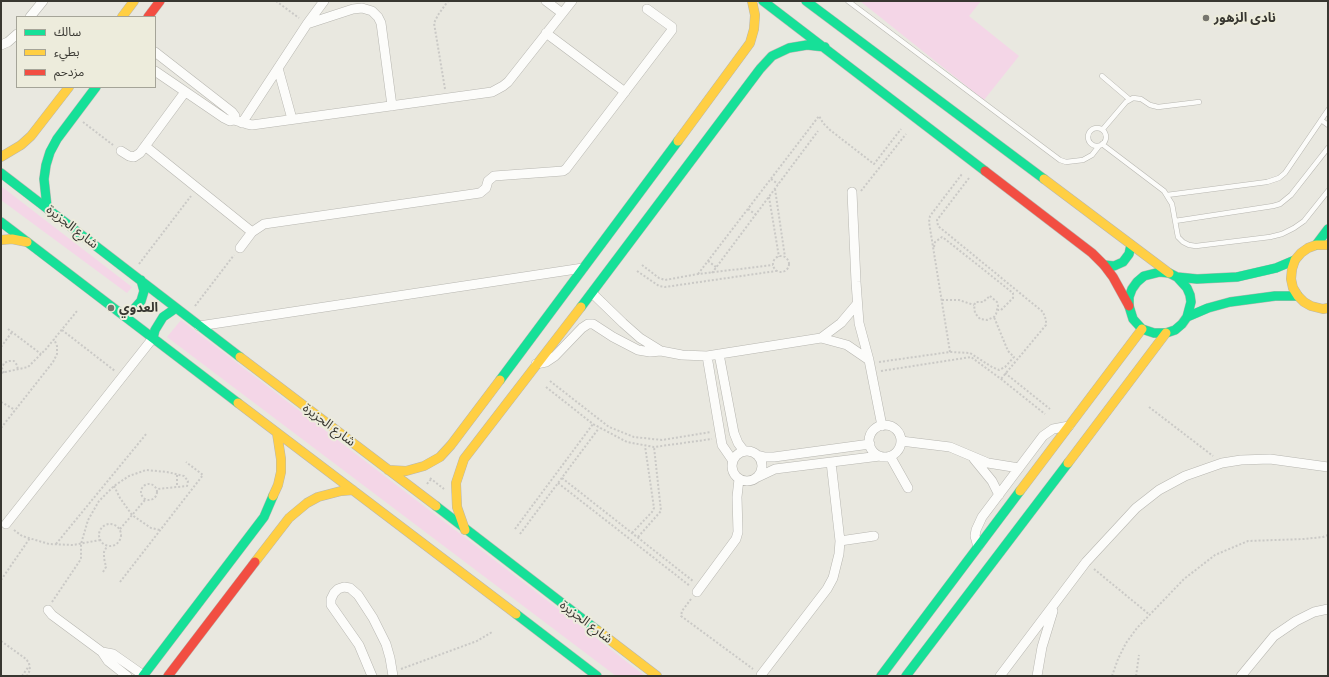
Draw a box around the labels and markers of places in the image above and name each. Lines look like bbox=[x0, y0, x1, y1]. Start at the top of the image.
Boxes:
place label: نادى الزهور bbox=[1214, 10, 1276, 26]
marker: نادى الزهور bbox=[1201, 13, 1211, 23]
place label: العدوي bbox=[119, 300, 158, 316]
marker: العدوي bbox=[106, 303, 116, 313]

